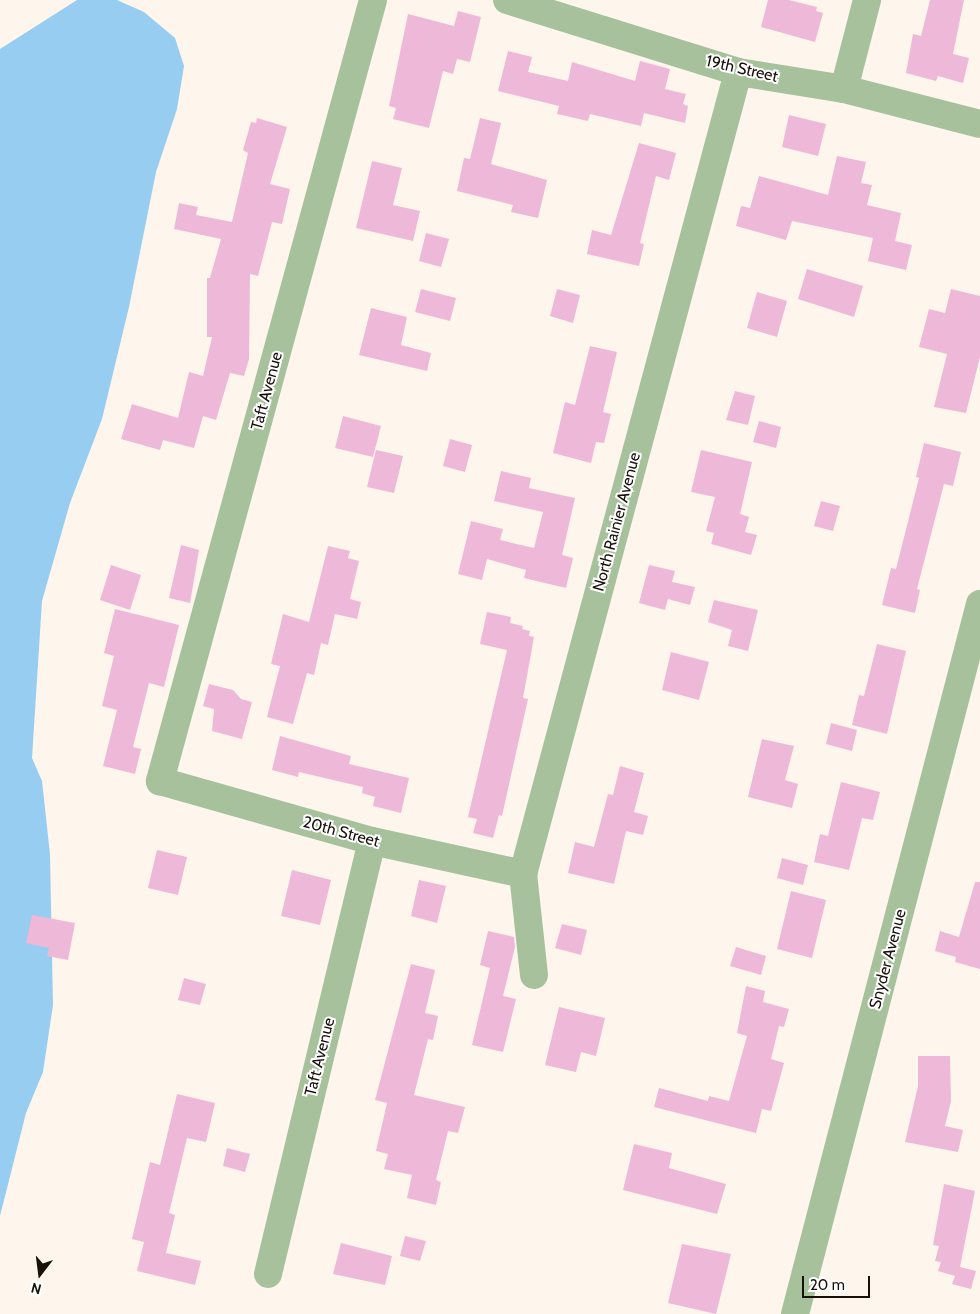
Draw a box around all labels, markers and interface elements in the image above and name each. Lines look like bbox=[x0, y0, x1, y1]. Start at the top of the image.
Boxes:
street label: 19th Street bbox=[704, 51, 780, 87]
street label: Taft Avenue bbox=[247, 350, 287, 432]
street label: North Rainier Avenue bbox=[589, 450, 645, 594]
street label: 20th Street bbox=[301, 813, 381, 851]
street label: Snyder Avenue bbox=[865, 907, 911, 1011]
street label: Taft Avenue bbox=[301, 1016, 339, 1098]
north arrow bbox=[15, 1249, 65, 1299]
scale bar bbox=[805, 1266, 872, 1298]
text: 20 m bbox=[810, 1276, 845, 1294]
text: N bbox=[29, 1279, 43, 1298]

